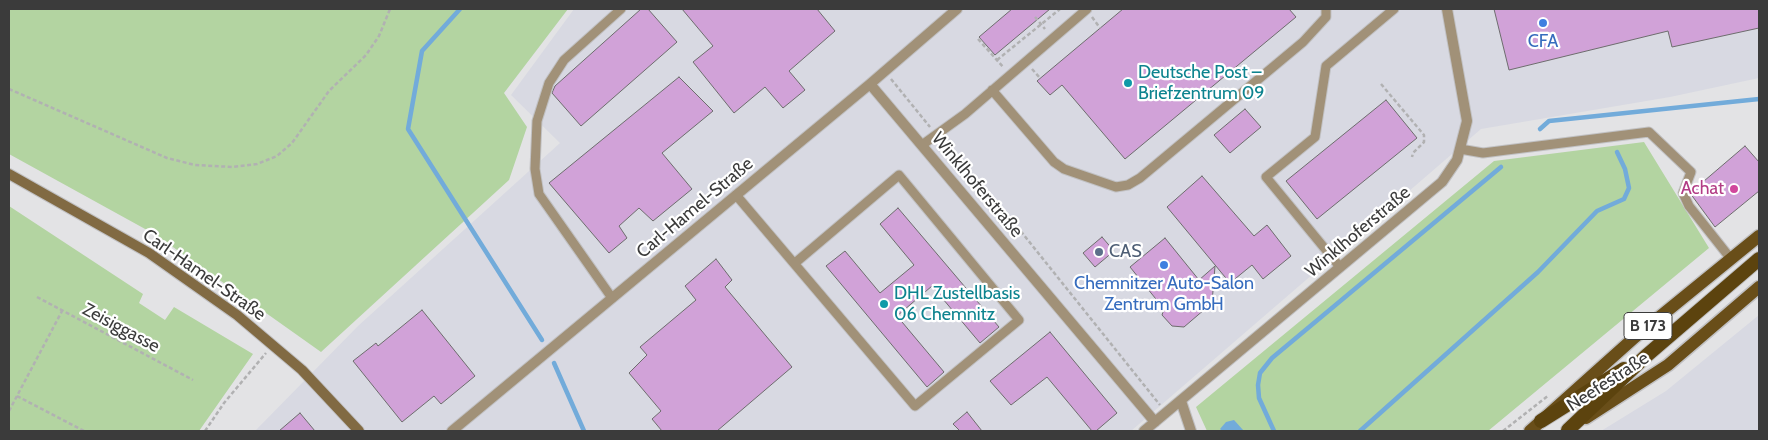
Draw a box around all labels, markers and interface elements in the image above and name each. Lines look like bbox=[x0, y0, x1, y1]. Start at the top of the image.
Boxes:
marker: CFA bbox=[1537, 17, 1549, 29]
place label: CFA bbox=[1528, 31, 1558, 53]
place label: Deutsche Post – Briefzentrum 09 bbox=[1138, 62, 1265, 104]
marker: Deutsche Post – Briefzentrum 09 bbox=[1122, 77, 1134, 89]
street label: Winklhoferstraße bbox=[927, 128, 1027, 242]
street label: Carl-Hamel-Straße bbox=[632, 153, 758, 263]
place label: Achat bbox=[1681, 178, 1724, 200]
street label: Winklhoferstraße bbox=[1301, 182, 1415, 282]
marker: Achat bbox=[1728, 183, 1740, 195]
street label: Carl-Hamel-Straße bbox=[138, 225, 270, 325]
place label: CAS bbox=[1109, 241, 1142, 263]
marker: CAS bbox=[1093, 246, 1105, 258]
marker: Chemnitzer Auto-Salon Zentrum GmbH bbox=[1158, 259, 1170, 271]
place label: Chemnitzer Auto-Salon Zentrum GmbH bbox=[1074, 273, 1254, 316]
place label: DHL Zustellbasis 06 Chemnitz bbox=[894, 283, 1020, 326]
marker: DHL Zustellbasis 06 Chemnitz bbox=[878, 298, 890, 310]
street label: Zeisiggasse bbox=[79, 299, 163, 357]
road number: B 173 bbox=[1624, 312, 1672, 340]
street label: Neefestraße bbox=[1563, 348, 1653, 416]

